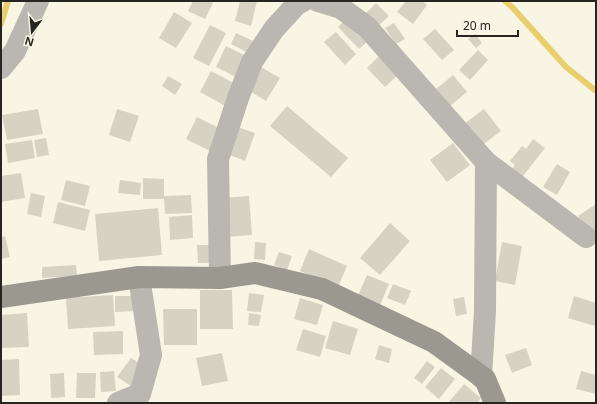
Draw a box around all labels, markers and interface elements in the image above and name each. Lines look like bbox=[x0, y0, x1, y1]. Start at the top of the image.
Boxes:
north arrow bbox=[12, 12, 52, 52]
scale bar bbox=[457, 12, 518, 38]
text: 20 m bbox=[463, 17, 491, 34]
text: N bbox=[23, 34, 35, 51]

